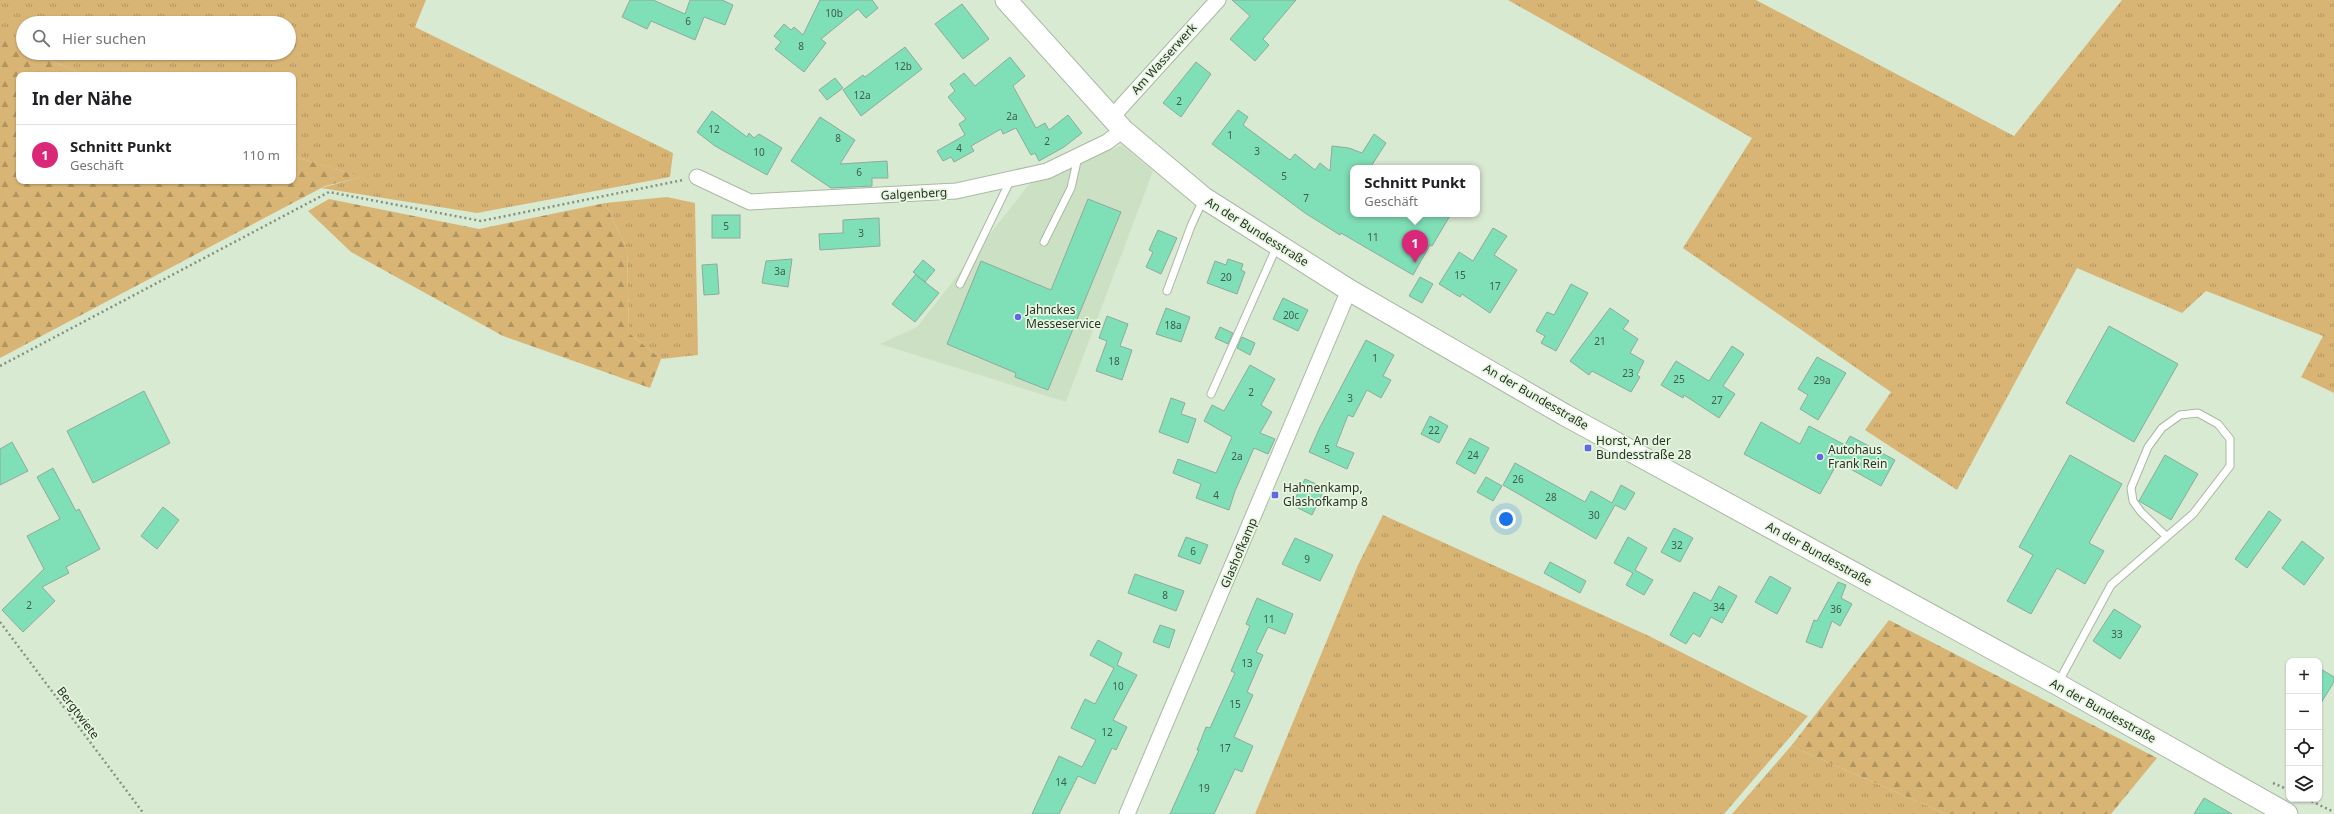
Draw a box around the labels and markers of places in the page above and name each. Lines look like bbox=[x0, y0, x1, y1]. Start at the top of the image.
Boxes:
pin: 1 bbox=[1402, 230, 1428, 263]
place label: Jahnckes Messeservice bbox=[1025, 301, 1101, 332]
marker: Jahnckes Messeservice bbox=[1013, 312, 1023, 322]
place label: Horst, An der Bundesstraße 28 bbox=[1596, 432, 1691, 463]
place label: Autohaus Frank Rein bbox=[1828, 441, 1887, 472]
marker: Horst, An der Bundesstraße 28 bbox=[1583, 443, 1593, 453]
marker: Autohaus Frank Rein bbox=[1815, 452, 1825, 462]
place label: Hahnenkamp, Glashofkamp 8 bbox=[1283, 479, 1368, 510]
marker: Hahnenkamp, Glashofkamp 8 bbox=[1270, 490, 1280, 500]

